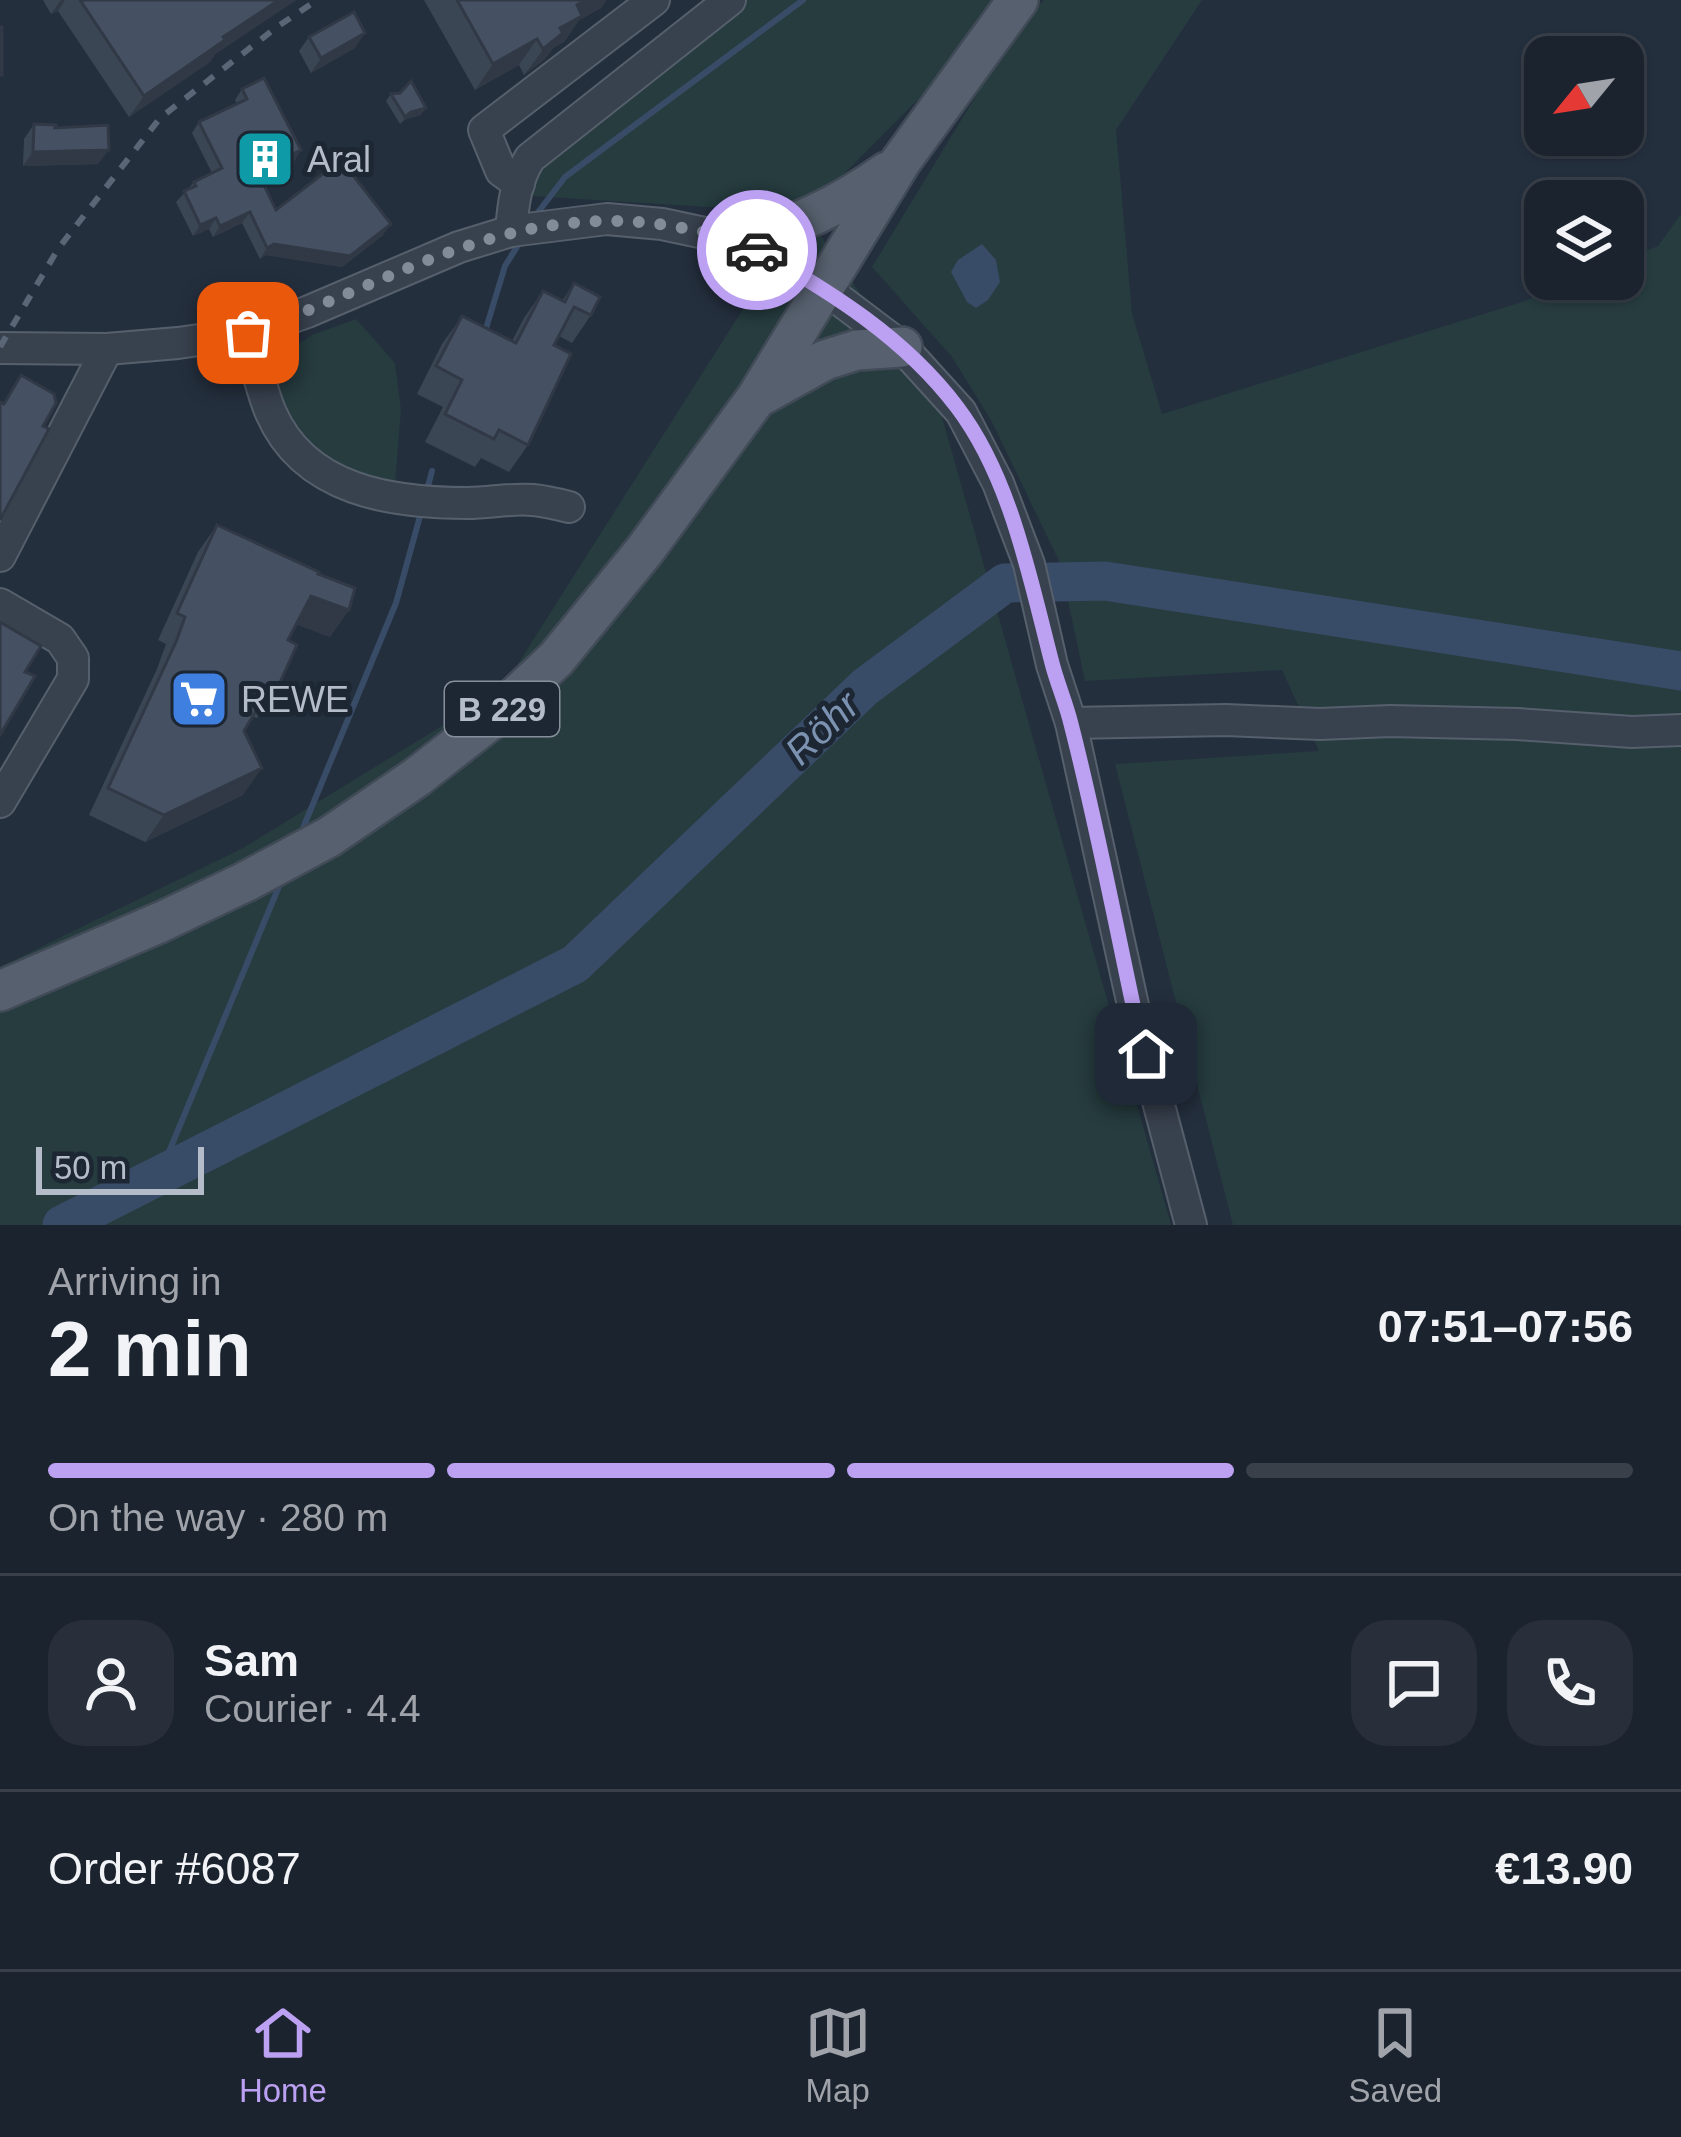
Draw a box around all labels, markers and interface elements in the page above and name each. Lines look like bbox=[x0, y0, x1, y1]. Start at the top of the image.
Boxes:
north arrow bbox=[1524, 36, 1644, 156]
map controls bbox=[1524, 36, 1644, 300]
building icon: Aral bbox=[234, 128, 296, 190]
place label: Aral bbox=[307, 139, 371, 180]
button: layers bbox=[1524, 180, 1644, 300]
courier bbox=[697, 190, 817, 310]
icon: car bbox=[724, 217, 790, 283]
pin bbox=[197, 282, 299, 384]
icon: bag bbox=[215, 300, 281, 366]
supermarket icon: REWE bbox=[168, 668, 230, 730]
place label: REWE bbox=[241, 679, 349, 720]
road number: B 229 bbox=[445, 682, 559, 736]
water label: Röhr bbox=[777, 682, 869, 773]
pin bbox=[1095, 1003, 1197, 1105]
icon: home bbox=[1113, 1021, 1179, 1087]
scale bar bbox=[36, 1141, 204, 1194]
text: 50 m bbox=[54, 1149, 127, 1186]
text: Arriving in bbox=[48, 1260, 221, 1303]
text: 07:51–07:56 bbox=[1378, 1301, 1633, 1352]
text: 2 min bbox=[48, 1305, 252, 1393]
text: On the way · 280 m bbox=[48, 1496, 388, 1539]
button: person bbox=[48, 1620, 174, 1746]
button: chat bbox=[1351, 1620, 1477, 1746]
button: phone bbox=[1507, 1620, 1633, 1746]
text: Sam bbox=[204, 1635, 299, 1686]
text: Courier · 4.4 bbox=[204, 1687, 421, 1730]
text: Order #6087 bbox=[48, 1843, 301, 1894]
text: €13.90 bbox=[1495, 1843, 1633, 1894]
tab: Home bbox=[239, 2000, 327, 2110]
tab: Map bbox=[805, 2000, 871, 2110]
tab: Saved bbox=[1349, 2000, 1442, 2110]

